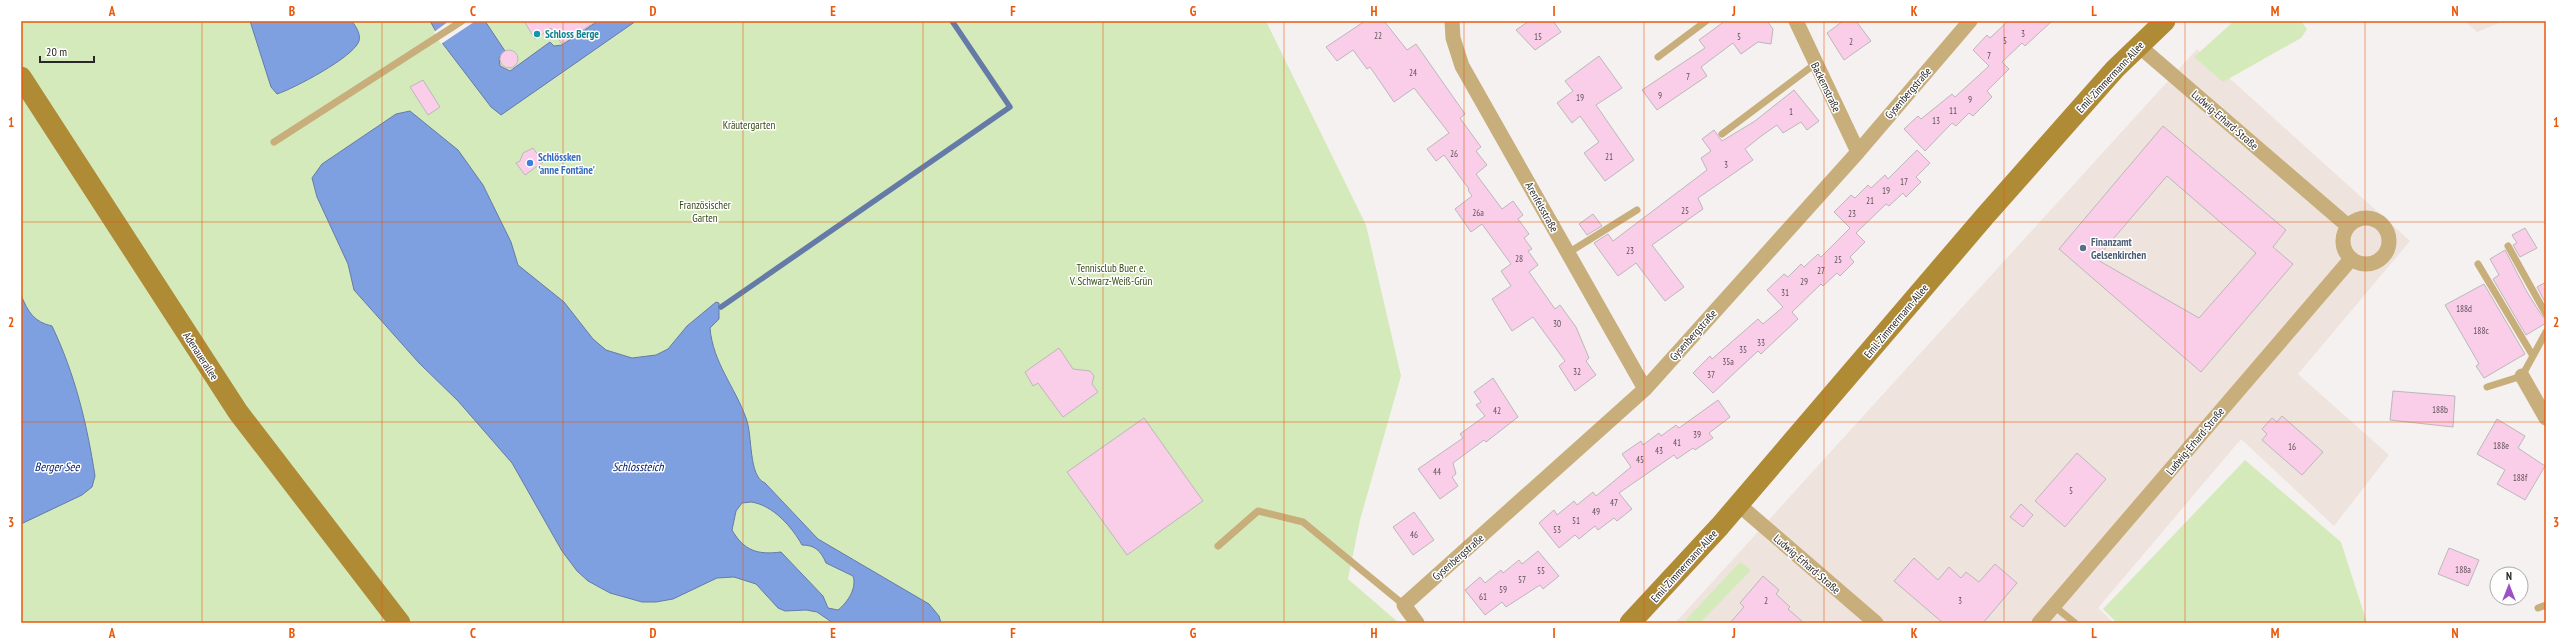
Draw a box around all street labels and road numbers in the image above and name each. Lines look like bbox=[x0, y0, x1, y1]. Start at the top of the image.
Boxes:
street label: Emil-Zimmermann-Allee bbox=[2073, 38, 2147, 116]
street label: Backemstraße bbox=[1808, 60, 1844, 114]
street label: Gysenbergstraße bbox=[1882, 64, 1935, 122]
street label: Ludwig-Erhard-Straße bbox=[2189, 87, 2262, 153]
street label: Arenfelsstraße bbox=[1522, 179, 1562, 235]
street label: Emil-Zimmermann-Allee bbox=[1861, 281, 1931, 361]
street label: Gysenbergstraße bbox=[1666, 306, 1720, 363]
street label: Adenauerallee bbox=[180, 329, 222, 383]
street label: Ludwig-Erhard-Straße bbox=[2163, 404, 2228, 478]
street label: Emil-Zimmermann-Allee bbox=[1648, 526, 1721, 605]
street label: Gysenbergstraße bbox=[1429, 530, 1487, 583]
street label: Ludwig-Erhard-Straße bbox=[1771, 531, 1844, 597]

